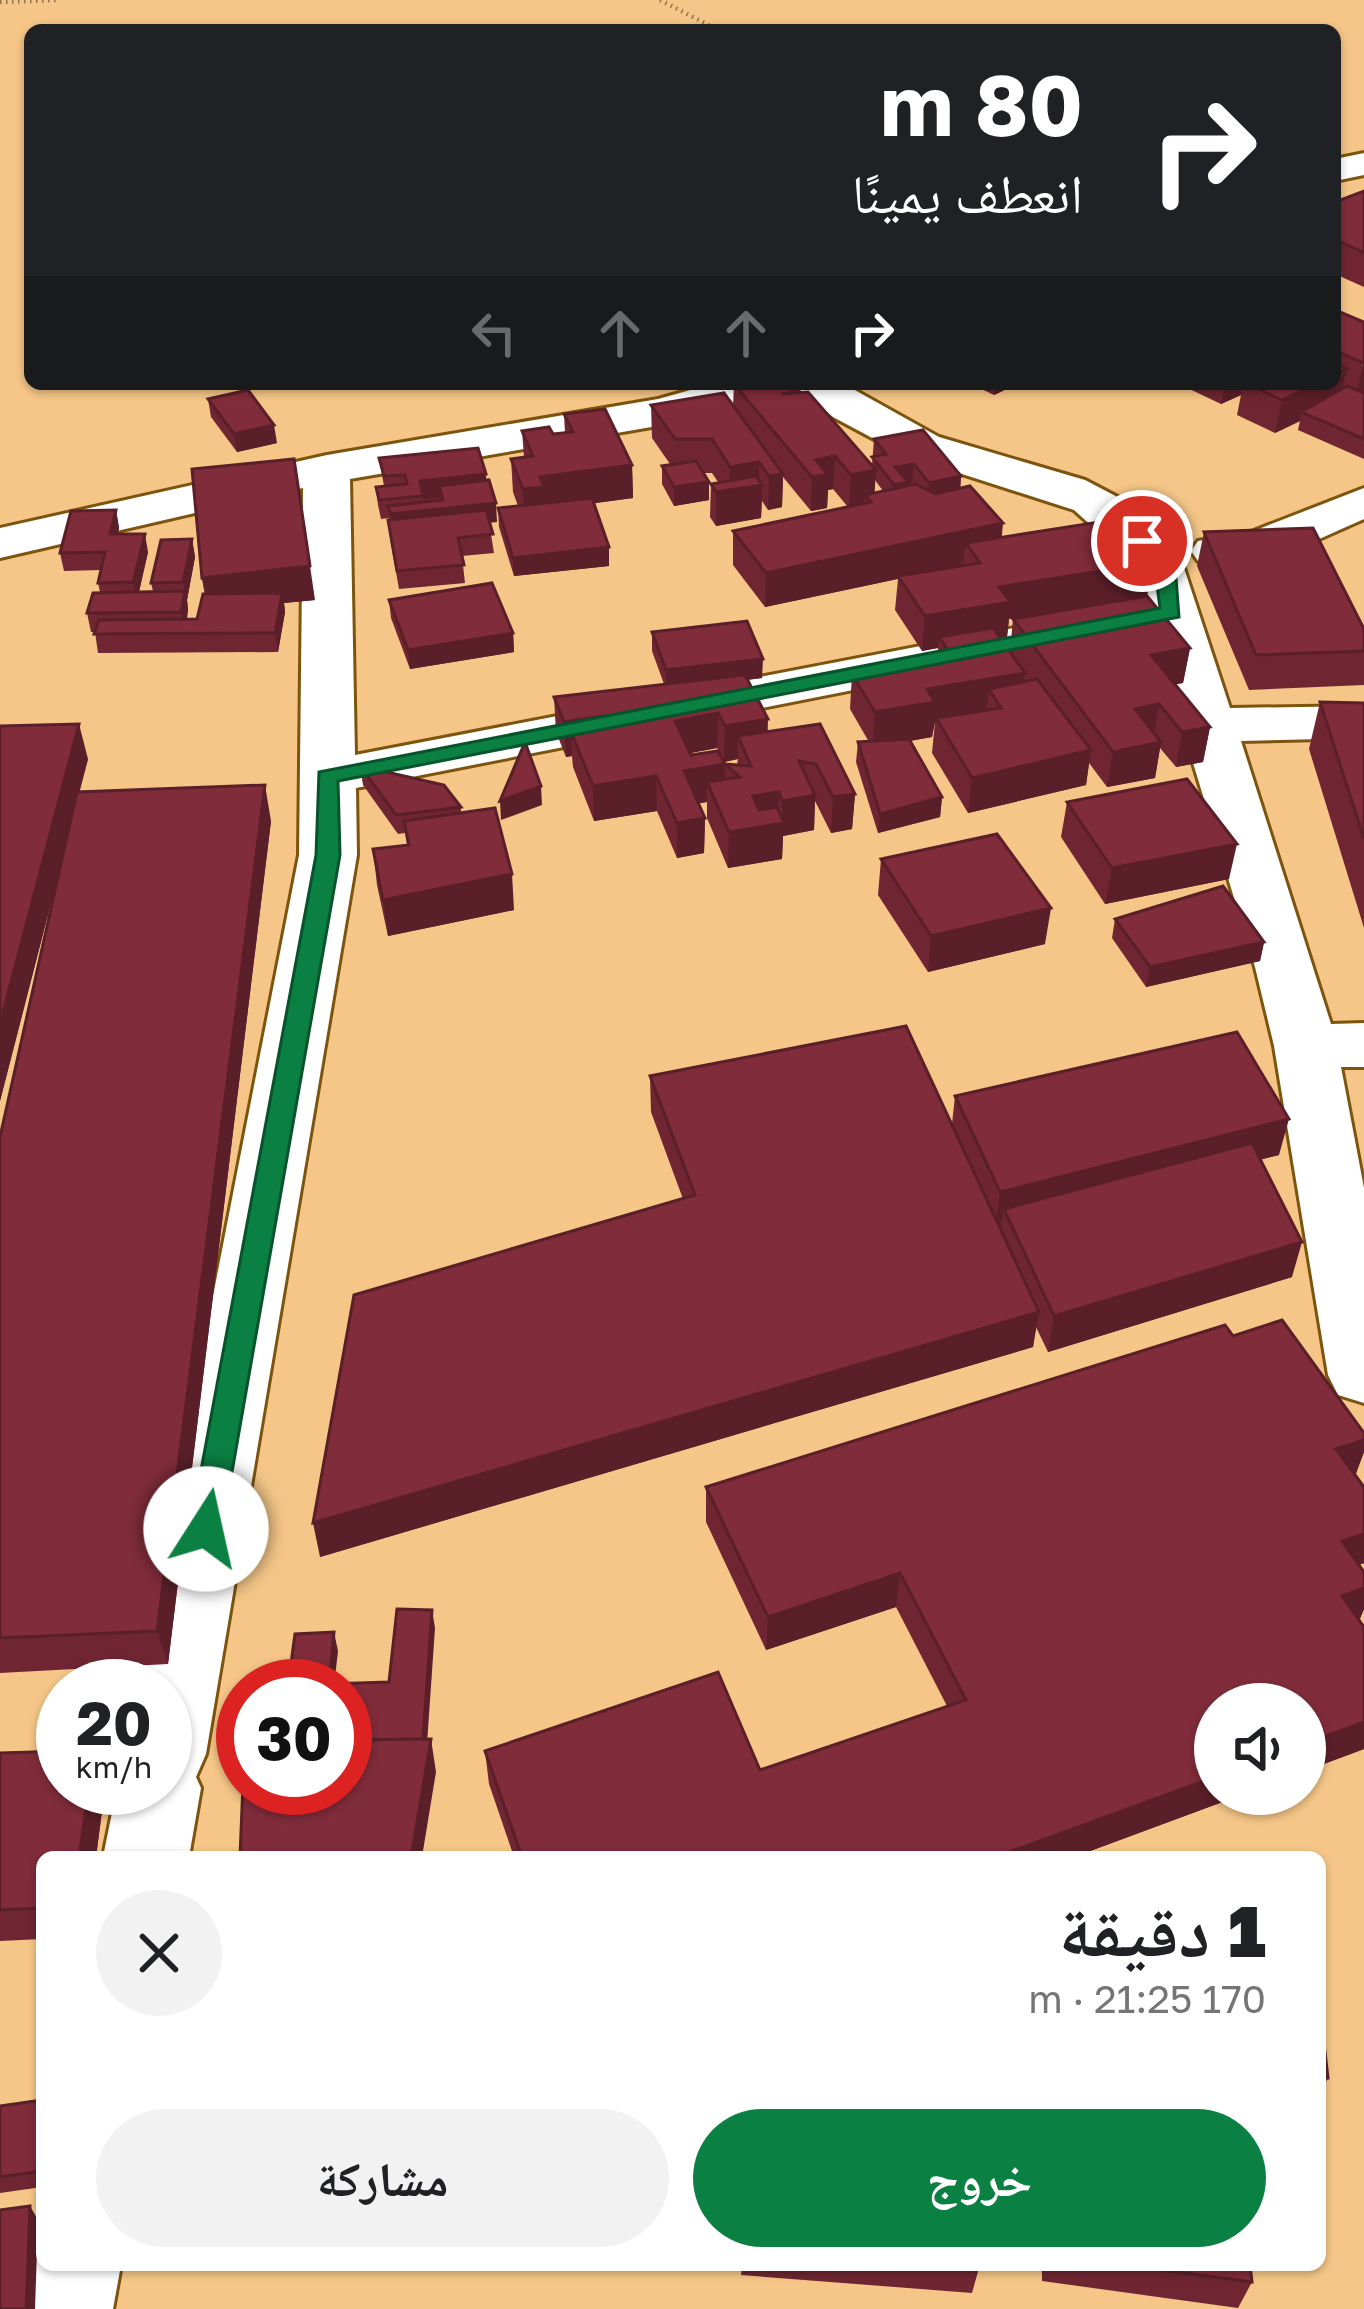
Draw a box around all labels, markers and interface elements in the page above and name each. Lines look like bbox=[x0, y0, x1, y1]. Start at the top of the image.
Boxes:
text: 80 m bbox=[880, 54, 1083, 154]
icon: right bbox=[1125, 72, 1281, 228]
text: انعطف يمينًا bbox=[852, 160, 1083, 225]
icon: left bbox=[461, 300, 527, 366]
icon: ahead bbox=[587, 300, 653, 366]
icon: ahead bbox=[713, 300, 779, 366]
icon: right bbox=[839, 300, 905, 366]
pin bbox=[1091, 490, 1193, 592]
icon: arrive bbox=[1109, 508, 1175, 574]
position arrow bbox=[143, 1466, 269, 1592]
speed limit sign: 30 bbox=[216, 1659, 372, 1815]
map controls bbox=[1194, 1683, 1326, 1815]
button: sound bbox=[1194, 1683, 1326, 1815]
text: 20 bbox=[76, 1686, 152, 1758]
text: km/h bbox=[76, 1749, 152, 1785]
text: 1 دقيقة bbox=[1059, 1886, 1266, 1973]
button: close bbox=[96, 1890, 222, 2016]
text: 170 m · 21:25 bbox=[1028, 1975, 1266, 2022]
button: مشاركة bbox=[96, 2109, 669, 2247]
button: خروج bbox=[693, 2109, 1266, 2247]

